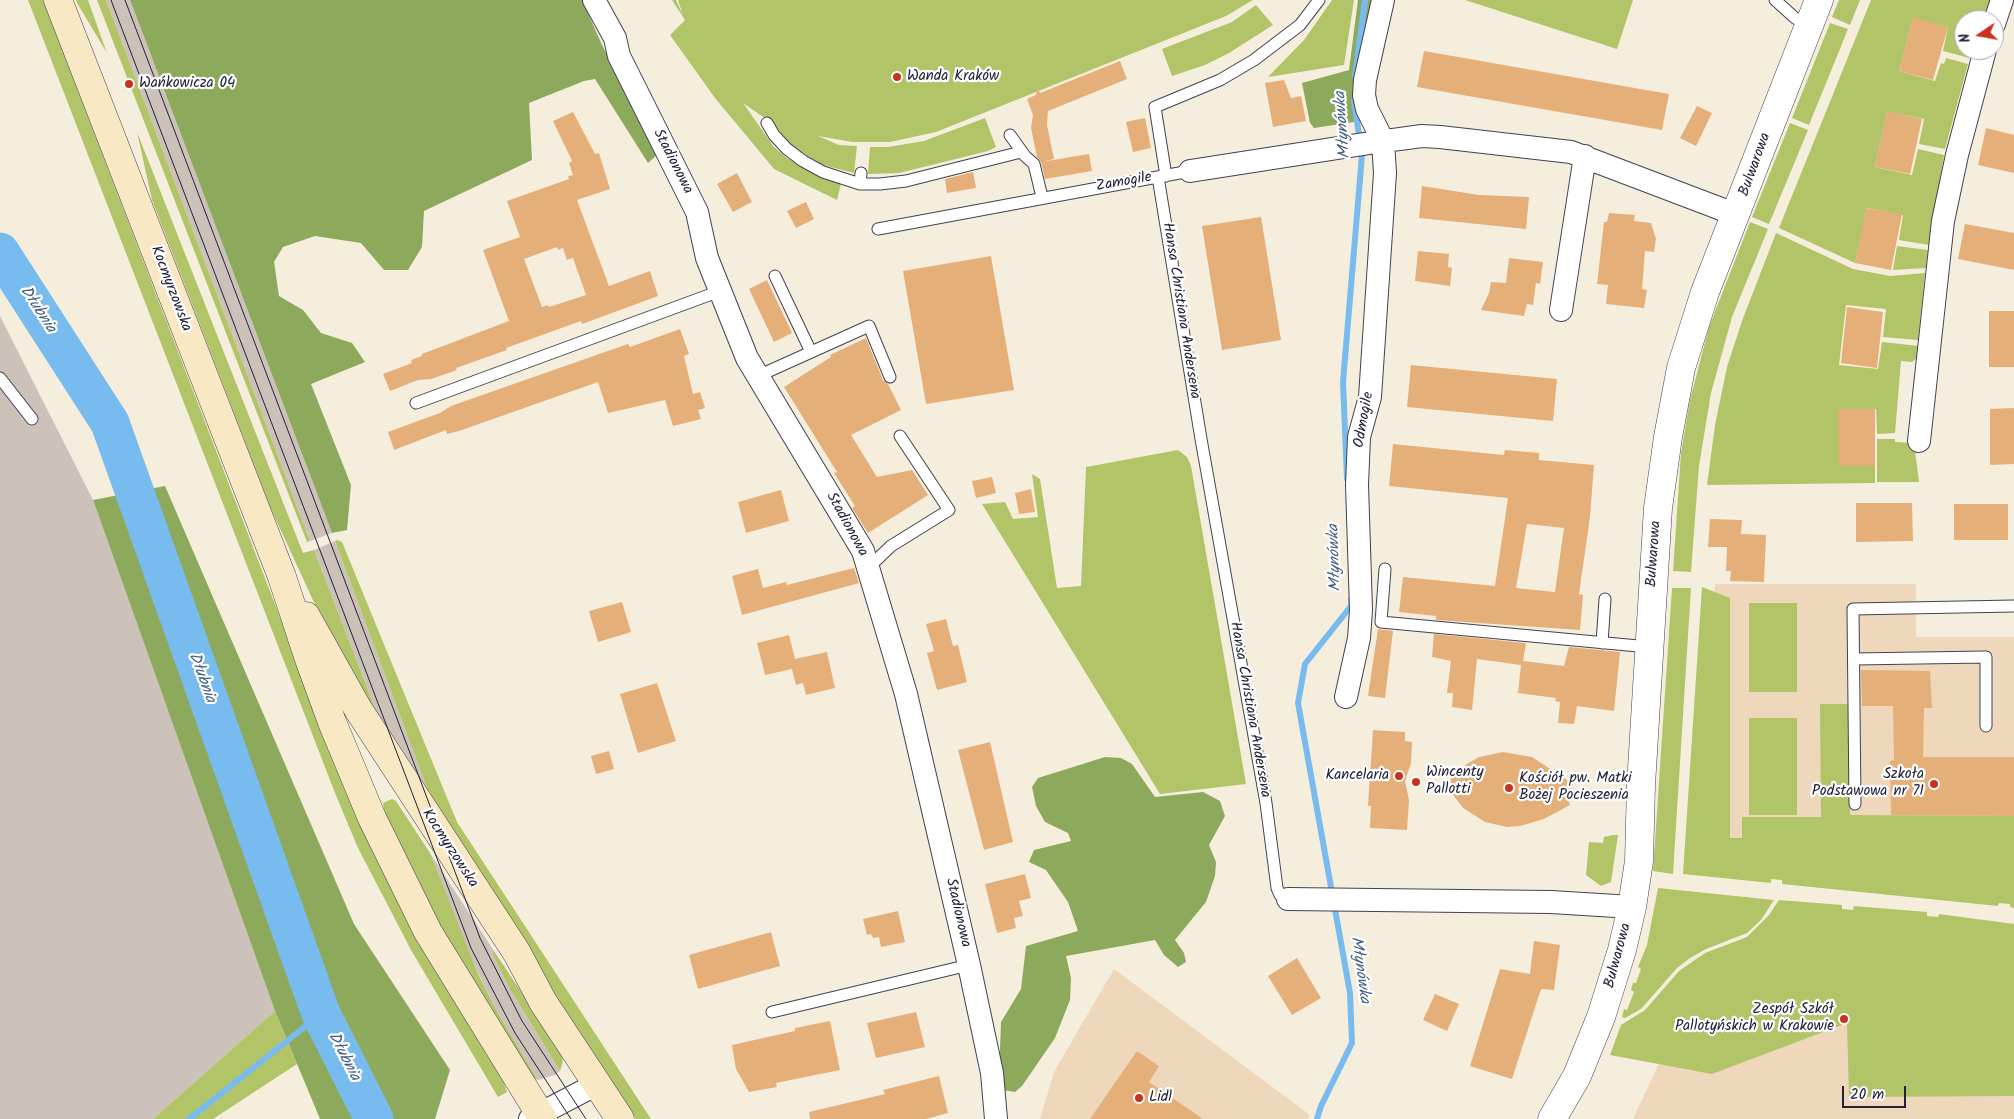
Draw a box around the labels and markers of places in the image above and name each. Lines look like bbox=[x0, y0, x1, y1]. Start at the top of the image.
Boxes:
place label: Wanda Kraków bbox=[907, 68, 999, 86]
marker: Wanda Kraków bbox=[891, 71, 903, 83]
place label: Wańkowicza 04 bbox=[139, 75, 235, 93]
marker: Wańkowicza 04 bbox=[123, 78, 135, 90]
place label: Wincenty Pallotti bbox=[1426, 764, 1484, 799]
place label: Szkoła Podstawowa nr 71 bbox=[1812, 766, 1924, 801]
place label: Kancelaria bbox=[1325, 767, 1389, 785]
marker: Kancelaria bbox=[1393, 770, 1405, 782]
place label: Kościół pw. Matki Bożej Pocieszenia bbox=[1519, 770, 1632, 805]
marker: Wincenty Pallotti bbox=[1410, 776, 1422, 788]
marker: Szkoła Podstawowa nr 71 bbox=[1928, 778, 1940, 790]
marker: Kościół pw. Matki Bożej Pocieszenia bbox=[1503, 782, 1515, 794]
place label: Zespół Szkół Pallotyńskich w Krakowie bbox=[1675, 1001, 1834, 1036]
marker: Zespół Szkół Pallotyńskich w Krakowie bbox=[1838, 1013, 1850, 1025]
place label: Lidl bbox=[1149, 1089, 1172, 1107]
marker: Lidl bbox=[1133, 1092, 1145, 1104]

